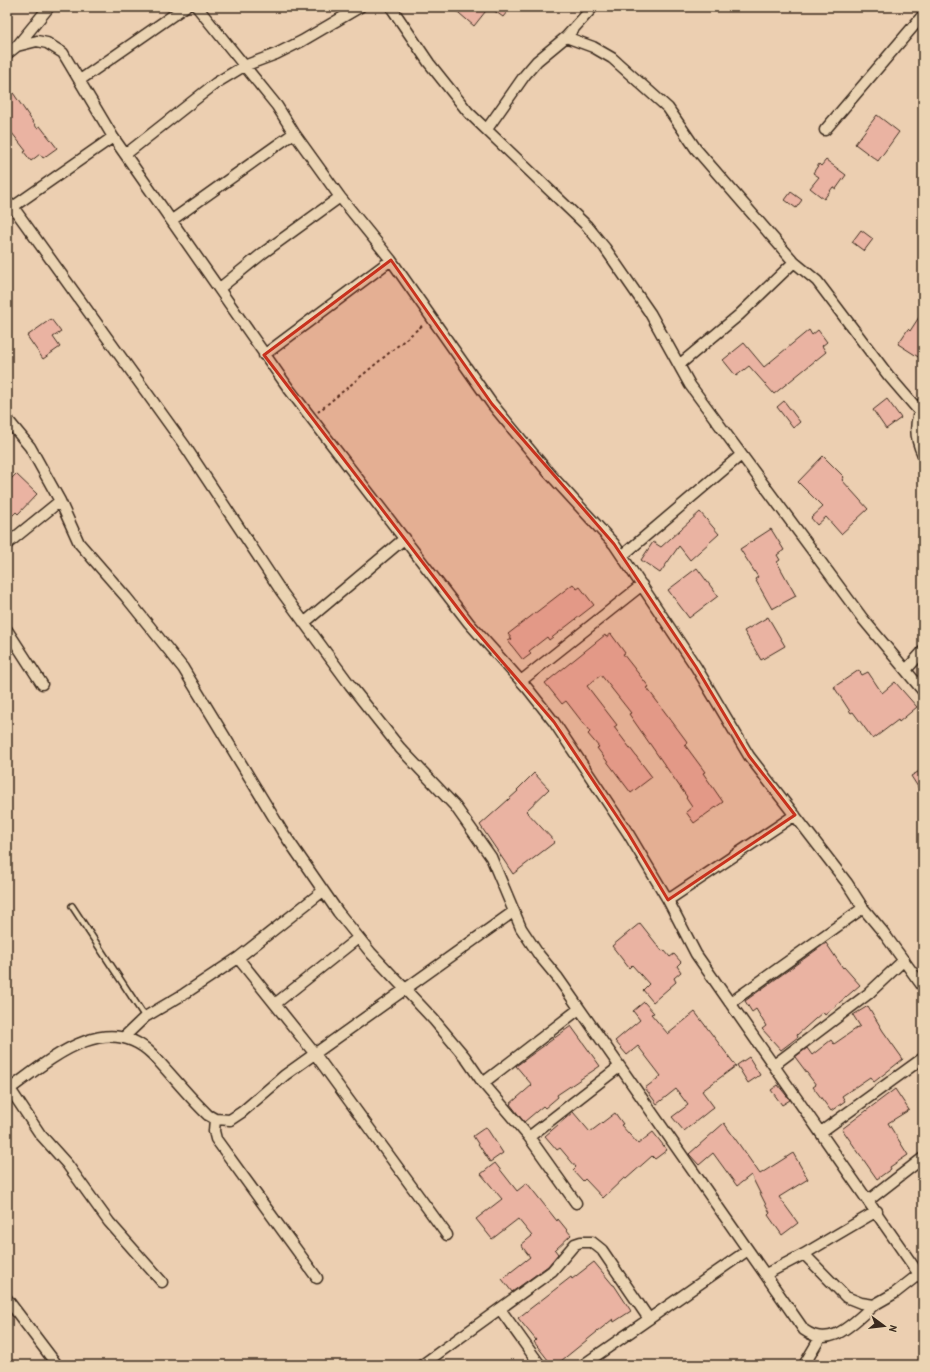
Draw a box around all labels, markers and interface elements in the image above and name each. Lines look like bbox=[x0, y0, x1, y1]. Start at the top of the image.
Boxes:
north arrow bbox=[864, 1306, 904, 1346]
text: N bbox=[886, 1324, 901, 1333]

